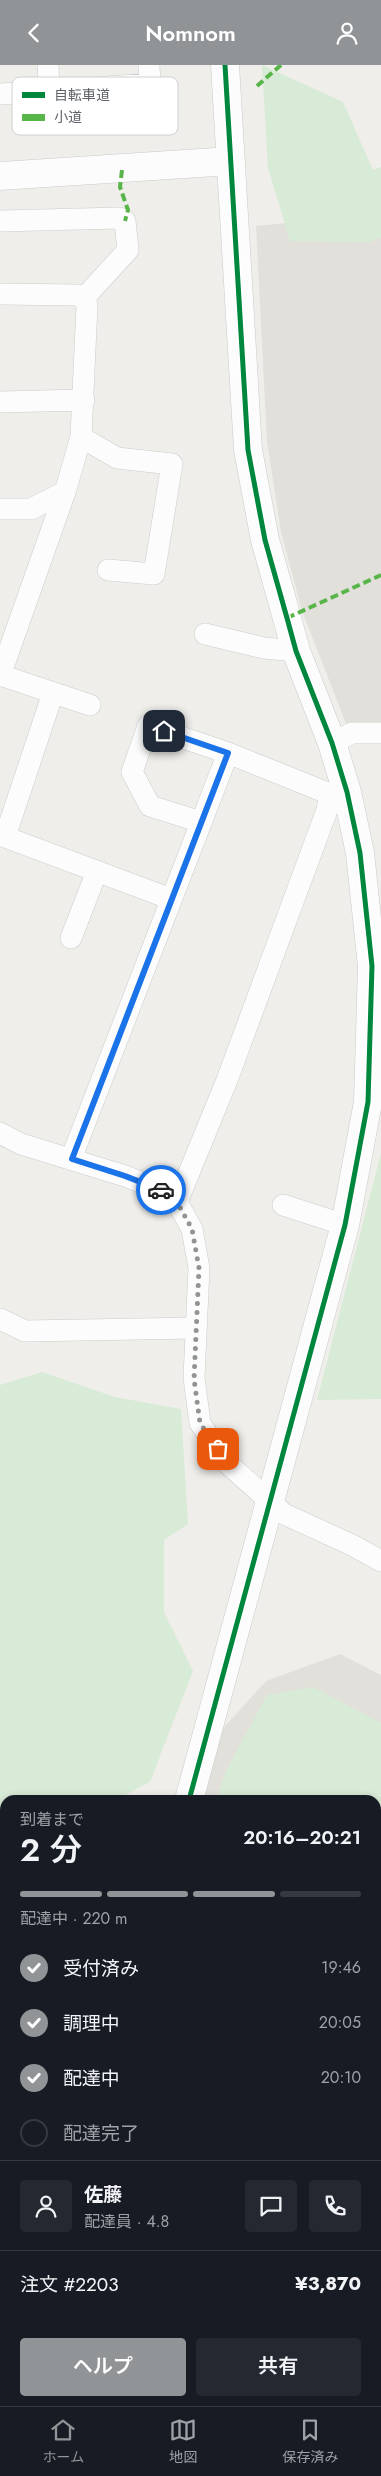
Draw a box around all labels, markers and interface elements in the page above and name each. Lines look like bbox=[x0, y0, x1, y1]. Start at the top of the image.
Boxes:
text: Nomnom bbox=[145, 17, 236, 49]
icon: back bbox=[20, 19, 48, 47]
icon: person bbox=[333, 19, 361, 47]
legend bbox=[12, 77, 178, 135]
text: 自転車道 bbox=[54, 85, 110, 105]
text: 小道 bbox=[54, 107, 82, 127]
pin bbox=[143, 710, 185, 752]
icon: home bbox=[150, 717, 178, 745]
courier bbox=[136, 1165, 186, 1215]
icon: car bbox=[147, 1176, 175, 1204]
pin bbox=[197, 1428, 239, 1470]
icon: bag bbox=[204, 1435, 232, 1463]
text: 到着まで bbox=[20, 1808, 84, 1831]
text: 20:16–20:21 bbox=[243, 1824, 361, 1851]
text: 2 分 bbox=[20, 1827, 82, 1873]
text: 配達中 · 220 m bbox=[20, 1907, 128, 1930]
icon: check bbox=[20, 1954, 48, 1982]
text: 受付済み bbox=[63, 1955, 139, 1982]
text: 19:46 bbox=[321, 1956, 361, 1979]
icon: check bbox=[20, 2009, 48, 2037]
text: 調理中 bbox=[63, 2010, 120, 2037]
text: 20:05 bbox=[319, 2011, 361, 2034]
icon: check bbox=[20, 2064, 48, 2092]
text: 配達中 bbox=[63, 2065, 120, 2092]
text: 20:10 bbox=[321, 2066, 361, 2089]
text: 配達完了 bbox=[63, 2120, 139, 2147]
button: person bbox=[20, 2180, 72, 2232]
button: chat bbox=[245, 2180, 297, 2232]
button: phone bbox=[309, 2180, 361, 2232]
text: 佐藤 bbox=[84, 2181, 122, 2208]
text: 配達員 · 4.8 bbox=[84, 2210, 169, 2233]
text: ¥3,870 bbox=[295, 2270, 361, 2297]
text: 注文 #2203 bbox=[20, 2271, 119, 2298]
button: ヘルプ bbox=[20, 2338, 186, 2396]
button: 共有 bbox=[196, 2338, 361, 2396]
tab: ホーム bbox=[43, 2416, 84, 2467]
tab: 地図 bbox=[169, 2416, 197, 2467]
tab: 保存済み bbox=[282, 2416, 338, 2467]

